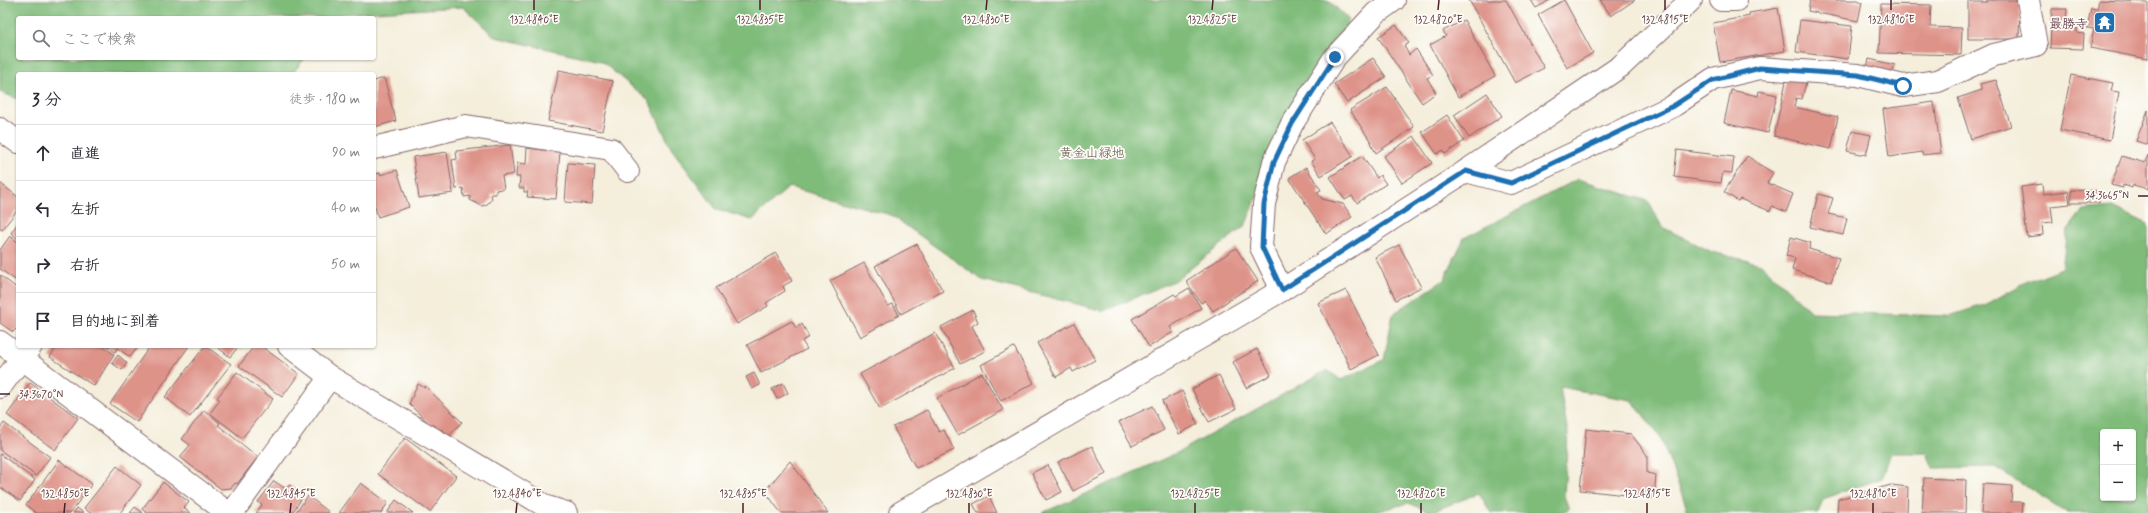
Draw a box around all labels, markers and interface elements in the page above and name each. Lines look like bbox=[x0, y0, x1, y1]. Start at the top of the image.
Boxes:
temple icon: 最勝寺 bbox=[2091, 10, 2117, 36]
text: 132.4840°E bbox=[509, 13, 559, 27]
text: 132.4835°E bbox=[736, 13, 784, 27]
text: 132.4830°E bbox=[962, 13, 1010, 27]
text: 132.4825°E bbox=[1187, 13, 1237, 27]
text: 132.4820°E bbox=[1413, 13, 1463, 27]
text: 132.4815°E bbox=[1641, 13, 1689, 27]
text: 132.4810°E bbox=[1867, 13, 1915, 27]
search box bbox=[16, 16, 376, 60]
place label: 最勝寺 bbox=[2049, 16, 2088, 33]
icon: search bbox=[30, 27, 52, 49]
text: ここで検索 bbox=[62, 30, 137, 50]
route end bbox=[1326, 48, 1344, 66]
route start bbox=[1894, 77, 1912, 95]
text: 3 分 bbox=[32, 89, 61, 111]
text: 徒歩 · 180 m bbox=[289, 91, 360, 108]
icon: ahead bbox=[32, 142, 54, 164]
text: 直進 bbox=[70, 144, 100, 164]
text: 90 m bbox=[332, 144, 360, 161]
park label: 黄金山緑地 bbox=[1059, 145, 1125, 162]
text: 34.3665°N bbox=[2085, 189, 2129, 203]
icon: left bbox=[32, 198, 54, 220]
text: 左折 bbox=[70, 200, 100, 220]
text: 40 m bbox=[331, 200, 360, 217]
icon: right bbox=[32, 254, 54, 276]
text: 右折 bbox=[70, 256, 100, 276]
text: 50 m bbox=[331, 256, 360, 273]
icon: arrive bbox=[32, 310, 54, 332]
text: 目的地に到着 bbox=[70, 312, 160, 332]
text: 34.3670°N bbox=[19, 388, 63, 402]
map controls bbox=[2100, 429, 2136, 501]
button: + bbox=[2100, 429, 2136, 465]
button: − bbox=[2100, 465, 2136, 501]
text: 132.4850°E bbox=[41, 487, 89, 501]
text: 132.4845°E bbox=[266, 487, 316, 501]
text: 132.4840°E bbox=[492, 487, 542, 501]
text: 132.4835°E bbox=[719, 487, 767, 501]
text: 132.4830°E bbox=[945, 487, 993, 501]
text: 132.4825°E bbox=[1170, 487, 1220, 501]
text: 132.4820°E bbox=[1396, 487, 1446, 501]
text: 132.4815°E bbox=[1623, 487, 1671, 501]
text: 132.4810°E bbox=[1849, 487, 1897, 501]

